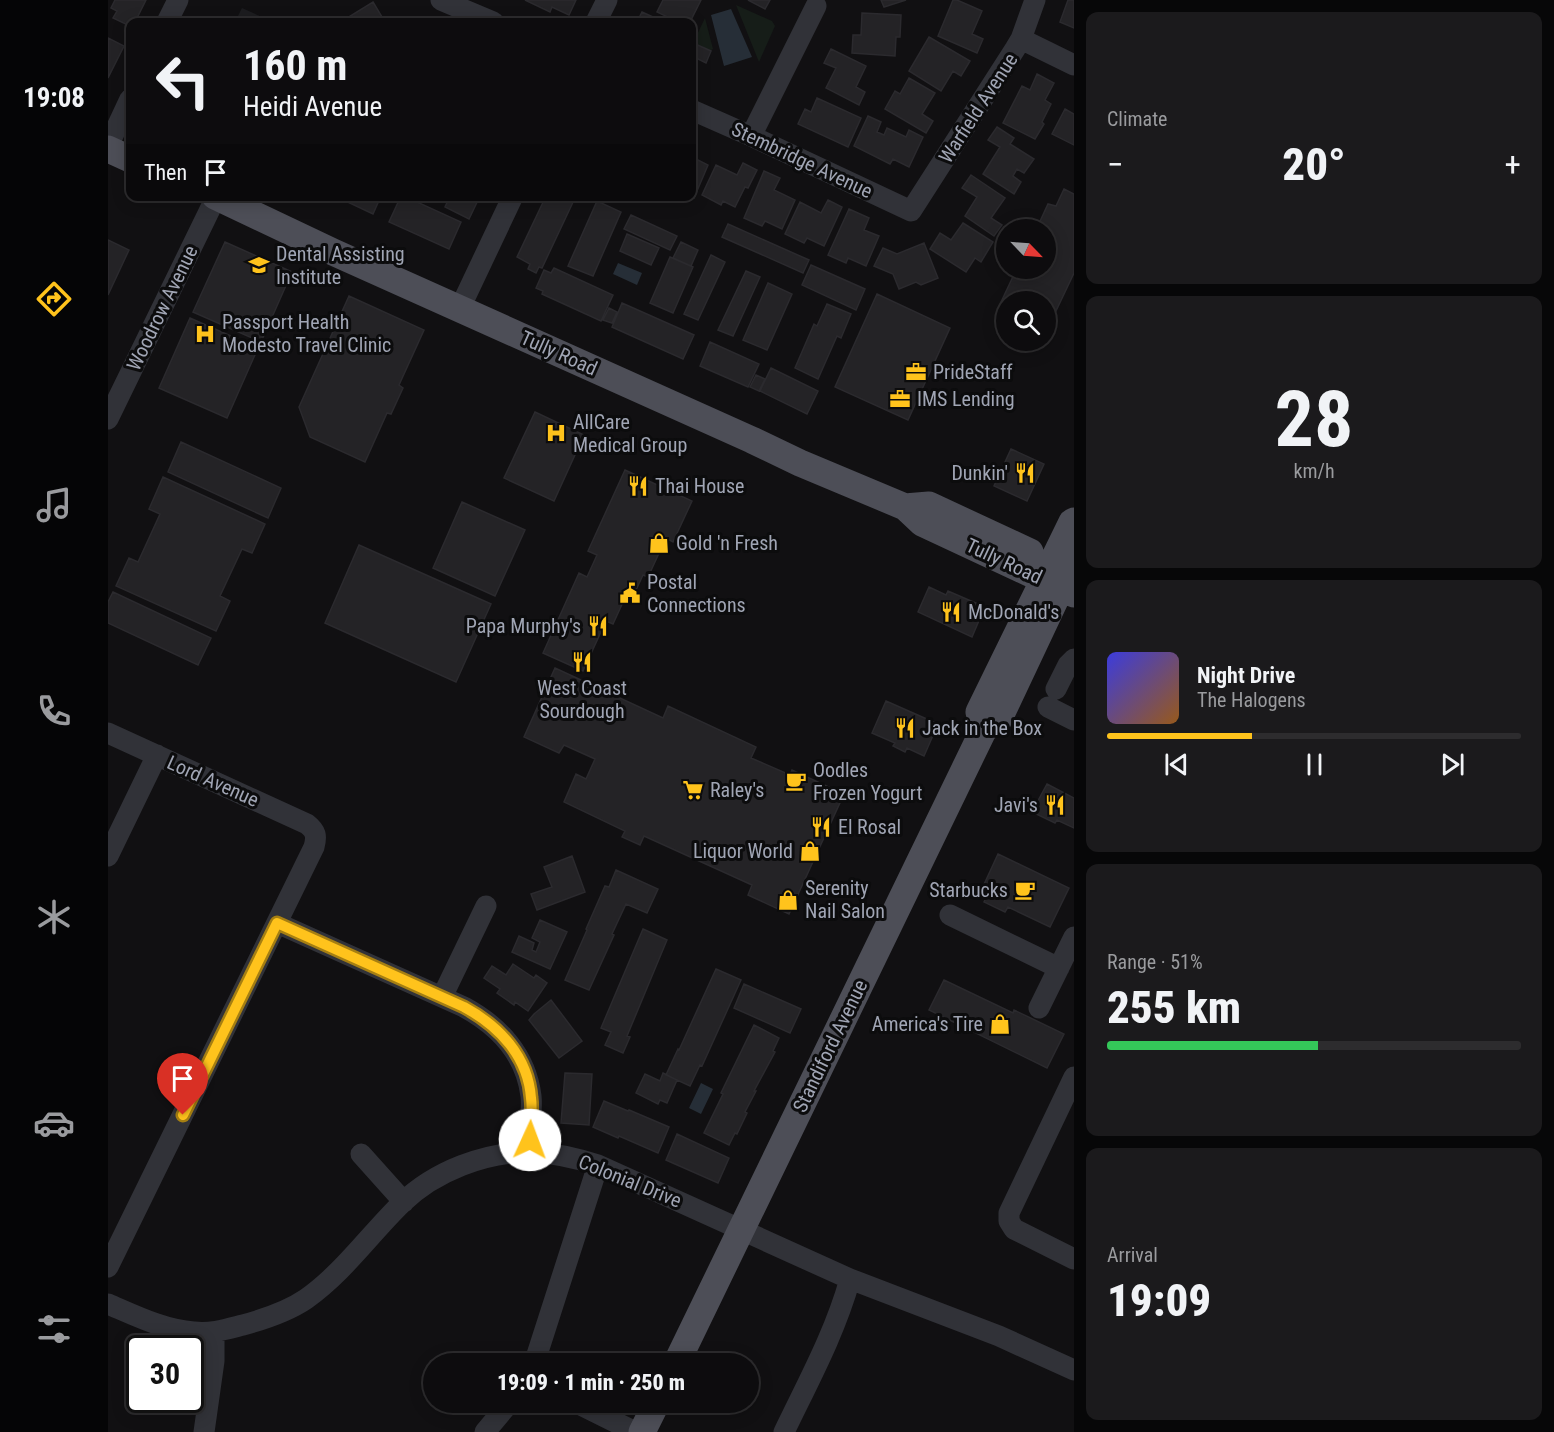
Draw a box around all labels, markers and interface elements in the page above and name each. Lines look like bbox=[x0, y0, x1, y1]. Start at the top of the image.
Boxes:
text: 160 m bbox=[243, 41, 348, 90]
icon: left bbox=[144, 42, 222, 120]
street label: Warfield Avenue bbox=[934, 48, 1022, 168]
text: 19:08 bbox=[23, 82, 85, 114]
text: Heidi Avenue bbox=[243, 91, 382, 123]
text: Climate bbox=[1107, 107, 1167, 131]
street label: Stembridge Avenue bbox=[728, 117, 876, 203]
text: 20° bbox=[1282, 138, 1346, 191]
text: − bbox=[1107, 145, 1124, 184]
text: + bbox=[1505, 145, 1521, 184]
icon: arrive bbox=[199, 156, 232, 189]
text: Then bbox=[144, 160, 187, 185]
north arrow bbox=[996, 219, 1056, 279]
map controls bbox=[996, 219, 1056, 351]
street label: Woodrow Avenue bbox=[121, 242, 203, 374]
place label: Dental Assisting Institute bbox=[276, 242, 405, 289]
school or university icon: Dental Assisting Institute bbox=[247, 253, 271, 277]
icon: directions bbox=[33, 278, 75, 320]
button: search bbox=[996, 291, 1056, 351]
place label: Passport Health Modesto Travel Clinic bbox=[222, 310, 391, 357]
hospital icon: Passport Health Modesto Travel Clinic bbox=[193, 322, 217, 346]
street label: Tully Road bbox=[517, 325, 601, 381]
office icon: PrideStaff bbox=[904, 360, 928, 384]
place label: PrideStaff bbox=[933, 360, 1013, 384]
text: 28 bbox=[1275, 374, 1353, 465]
office icon: IMS Lending bbox=[888, 387, 912, 411]
place label: IMS Lending bbox=[917, 387, 1015, 411]
place label: AllCare Medical Group bbox=[573, 410, 687, 457]
hospital icon: AllCare Medical Group bbox=[544, 421, 568, 445]
text: km/h bbox=[1293, 459, 1335, 483]
place label: Dunkin' bbox=[951, 461, 1008, 485]
restaurant icon: Dunkin' bbox=[1013, 461, 1037, 485]
restaurant icon: Thai House bbox=[626, 474, 650, 498]
place label: Thai House bbox=[655, 474, 744, 498]
icon: music bbox=[33, 484, 75, 526]
shop icon: Gold 'n Fresh bbox=[647, 531, 671, 555]
place label: Gold 'n Fresh bbox=[676, 531, 778, 555]
street label: Tully Road bbox=[962, 533, 1046, 589]
place label: Postal Connections bbox=[647, 570, 746, 617]
public building icon: Postal Connections bbox=[618, 581, 642, 605]
restaurant icon: McDonald's bbox=[939, 600, 963, 624]
place label: McDonald's bbox=[968, 600, 1059, 624]
place label: Papa Murphy's bbox=[466, 614, 581, 638]
restaurant icon: Papa Murphy's bbox=[586, 614, 610, 638]
restaurant icon: West Coast Sourdough bbox=[570, 650, 594, 674]
text: Night Drive bbox=[1197, 663, 1295, 688]
place label: West Coast Sourdough bbox=[537, 676, 627, 723]
text: The Halogens bbox=[1197, 688, 1306, 712]
icon: phone bbox=[33, 690, 75, 732]
restaurant icon: Jack in the Box bbox=[893, 716, 917, 740]
place label: Jack in the Box bbox=[922, 716, 1042, 740]
icon: previous bbox=[1160, 748, 1193, 781]
icon: pause bbox=[1298, 748, 1331, 781]
icon: next bbox=[1436, 748, 1469, 781]
street label: Lord Avenue bbox=[164, 750, 262, 812]
place label: Oodles Frozen Yogurt bbox=[813, 758, 922, 805]
cafe icon: Oodles Frozen Yogurt bbox=[784, 769, 808, 793]
supermarket icon: Raley's bbox=[681, 778, 705, 802]
place label: Raley's bbox=[710, 778, 764, 802]
place label: Javi's bbox=[994, 793, 1038, 817]
restaurant icon: Javi's bbox=[1043, 793, 1067, 817]
restaurant icon: El Rosal bbox=[809, 815, 833, 839]
place label: El Rosal bbox=[838, 815, 901, 839]
place label: Liquor World bbox=[693, 839, 793, 863]
shop icon: Liquor World bbox=[798, 839, 822, 863]
place label: Serenity Nail Salon bbox=[805, 876, 885, 923]
place label: Starbucks bbox=[929, 878, 1008, 902]
cafe icon: Starbucks bbox=[1013, 878, 1037, 902]
shop icon: Serenity Nail Salon bbox=[776, 888, 800, 912]
icon: climate bbox=[33, 896, 75, 938]
text: Range · 51% bbox=[1107, 950, 1203, 974]
street label: Standiford Avenue bbox=[788, 976, 872, 1116]
text: 255 km bbox=[1107, 981, 1241, 1034]
place label: America's Tire bbox=[872, 1012, 983, 1036]
shop icon: America's Tire bbox=[988, 1012, 1012, 1036]
pin bbox=[157, 1053, 208, 1115]
icon: arrive bbox=[166, 1062, 199, 1095]
icon: car bbox=[33, 1102, 75, 1144]
position arrow bbox=[498, 1108, 562, 1172]
street label: Colonial Drive bbox=[575, 1149, 685, 1213]
text: Arrival bbox=[1107, 1243, 1158, 1267]
text: 19:09 bbox=[1107, 1274, 1211, 1327]
icon: filters bbox=[33, 1308, 75, 1350]
speed limit sign: 30 bbox=[126, 1335, 204, 1413]
text: 19:09 · 1 min · 250 m bbox=[497, 1370, 685, 1395]

